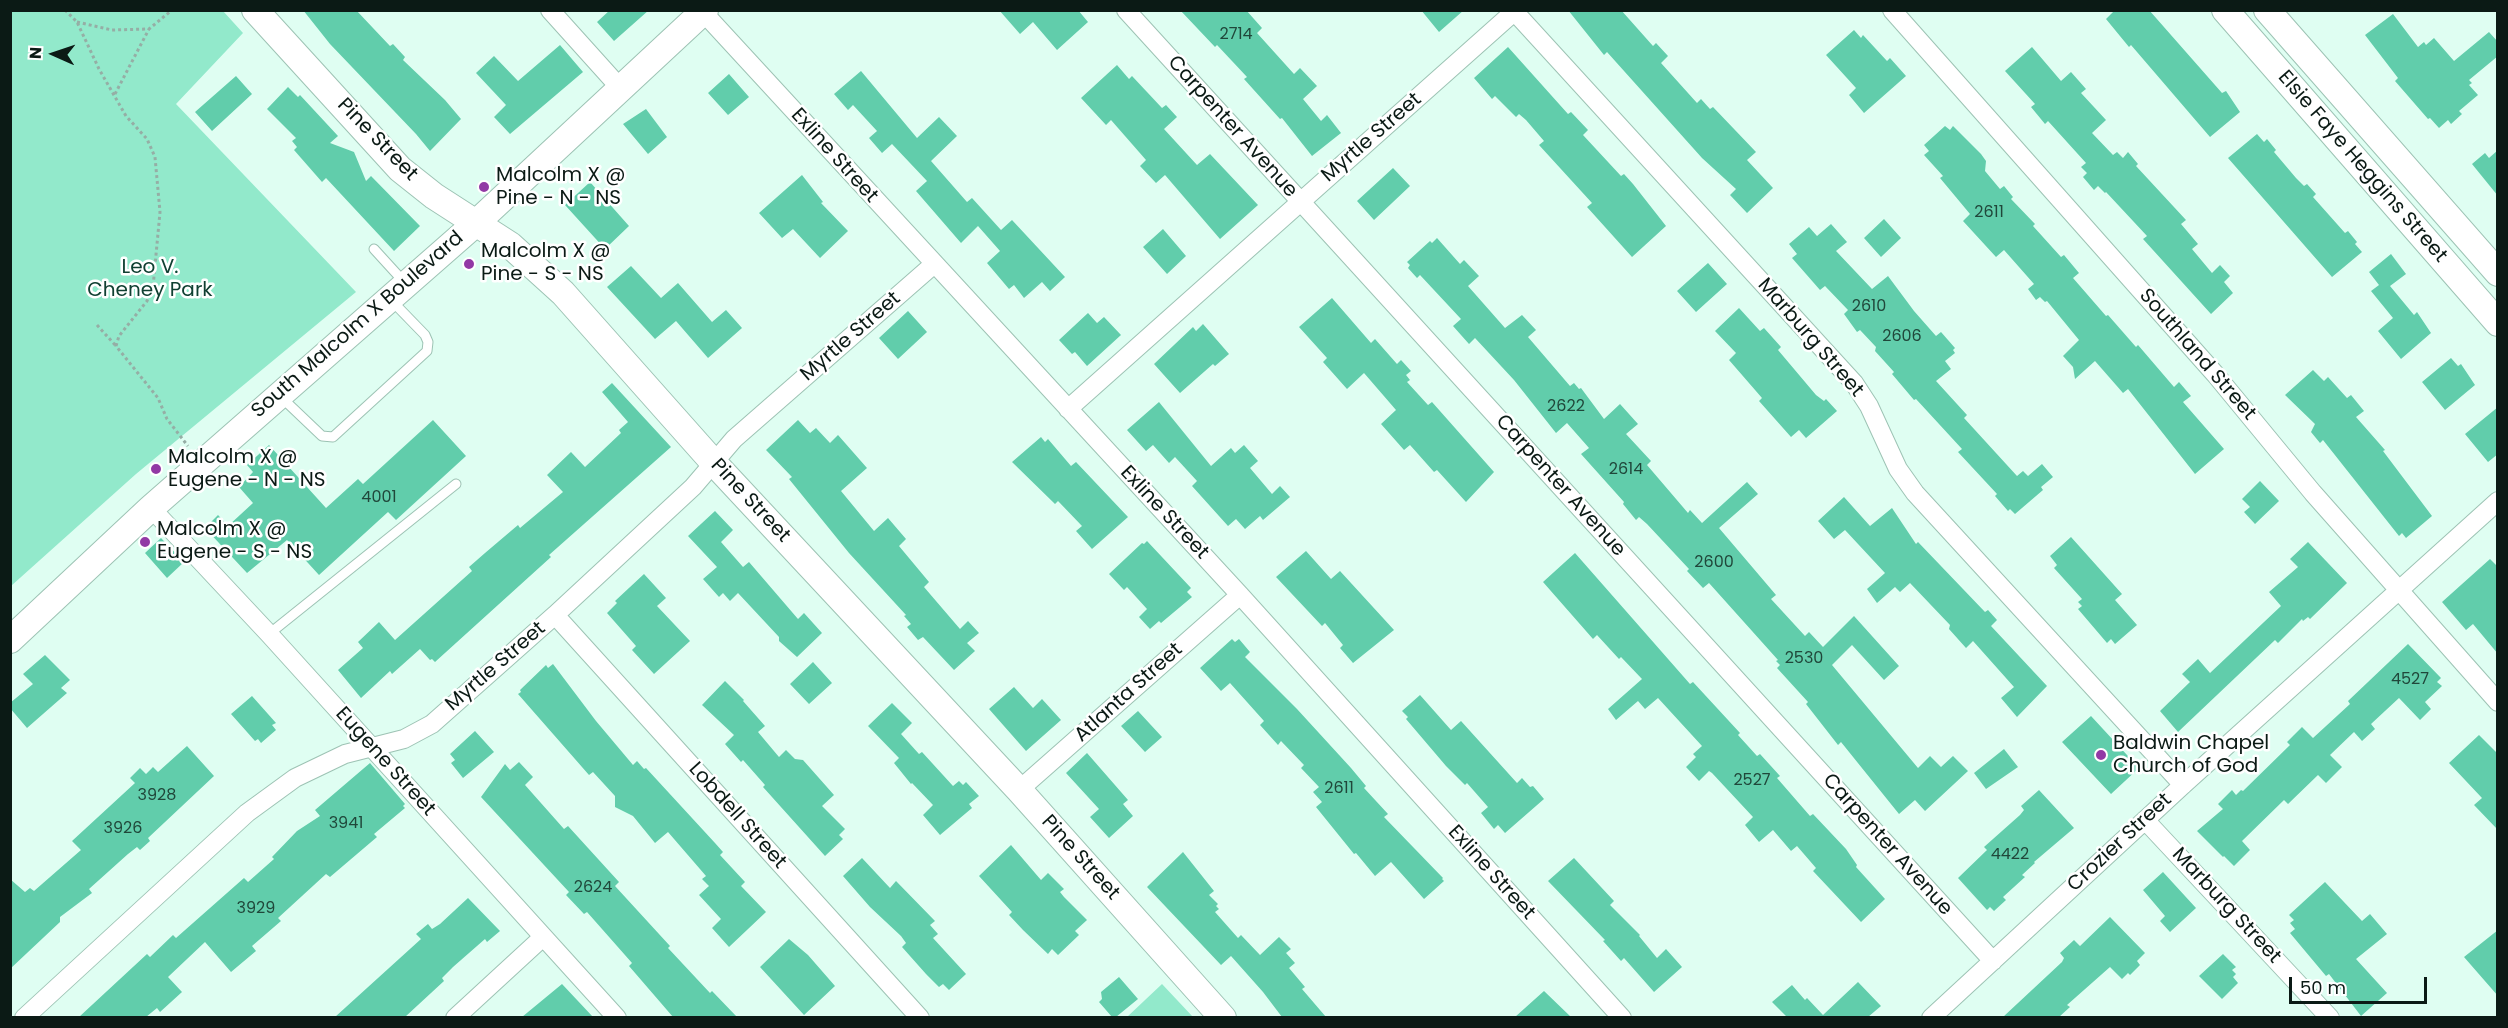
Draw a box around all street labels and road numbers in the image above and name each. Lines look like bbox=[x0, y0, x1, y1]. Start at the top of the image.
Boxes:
street label: Carpenter Avenue bbox=[1162, 51, 1302, 203]
street label: Elsie Faye Heggins Street bbox=[2272, 66, 2452, 268]
street label: Myrtle Street bbox=[1317, 88, 1427, 188]
street label: Pine Street bbox=[332, 94, 422, 186]
street label: Exline Street bbox=[785, 104, 883, 208]
street label: South Malcolm X Boulevard bbox=[247, 226, 469, 424]
street label: Marburg Street bbox=[1752, 274, 1868, 402]
street label: Southland Street bbox=[2133, 284, 2261, 426]
street label: Myrtle Street bbox=[796, 287, 906, 387]
street label: Carpenter Avenue bbox=[1490, 410, 1630, 562]
street label: Pine Street bbox=[705, 454, 795, 548]
street label: Exline Street bbox=[1115, 461, 1213, 565]
street label: Myrtle Street bbox=[441, 617, 551, 717]
street label: Atlanta Street bbox=[1070, 638, 1188, 748]
street label: Eugene Street bbox=[330, 703, 440, 821]
street label: Lobdell Street bbox=[683, 758, 791, 874]
street label: Carpenter Avenue bbox=[1817, 769, 1957, 921]
street label: Crozier Street bbox=[2063, 789, 2177, 897]
street label: Pine Street bbox=[1036, 811, 1124, 905]
street label: Exline Street bbox=[1442, 821, 1540, 925]
street label: Marburg Street bbox=[2166, 843, 2286, 969]

